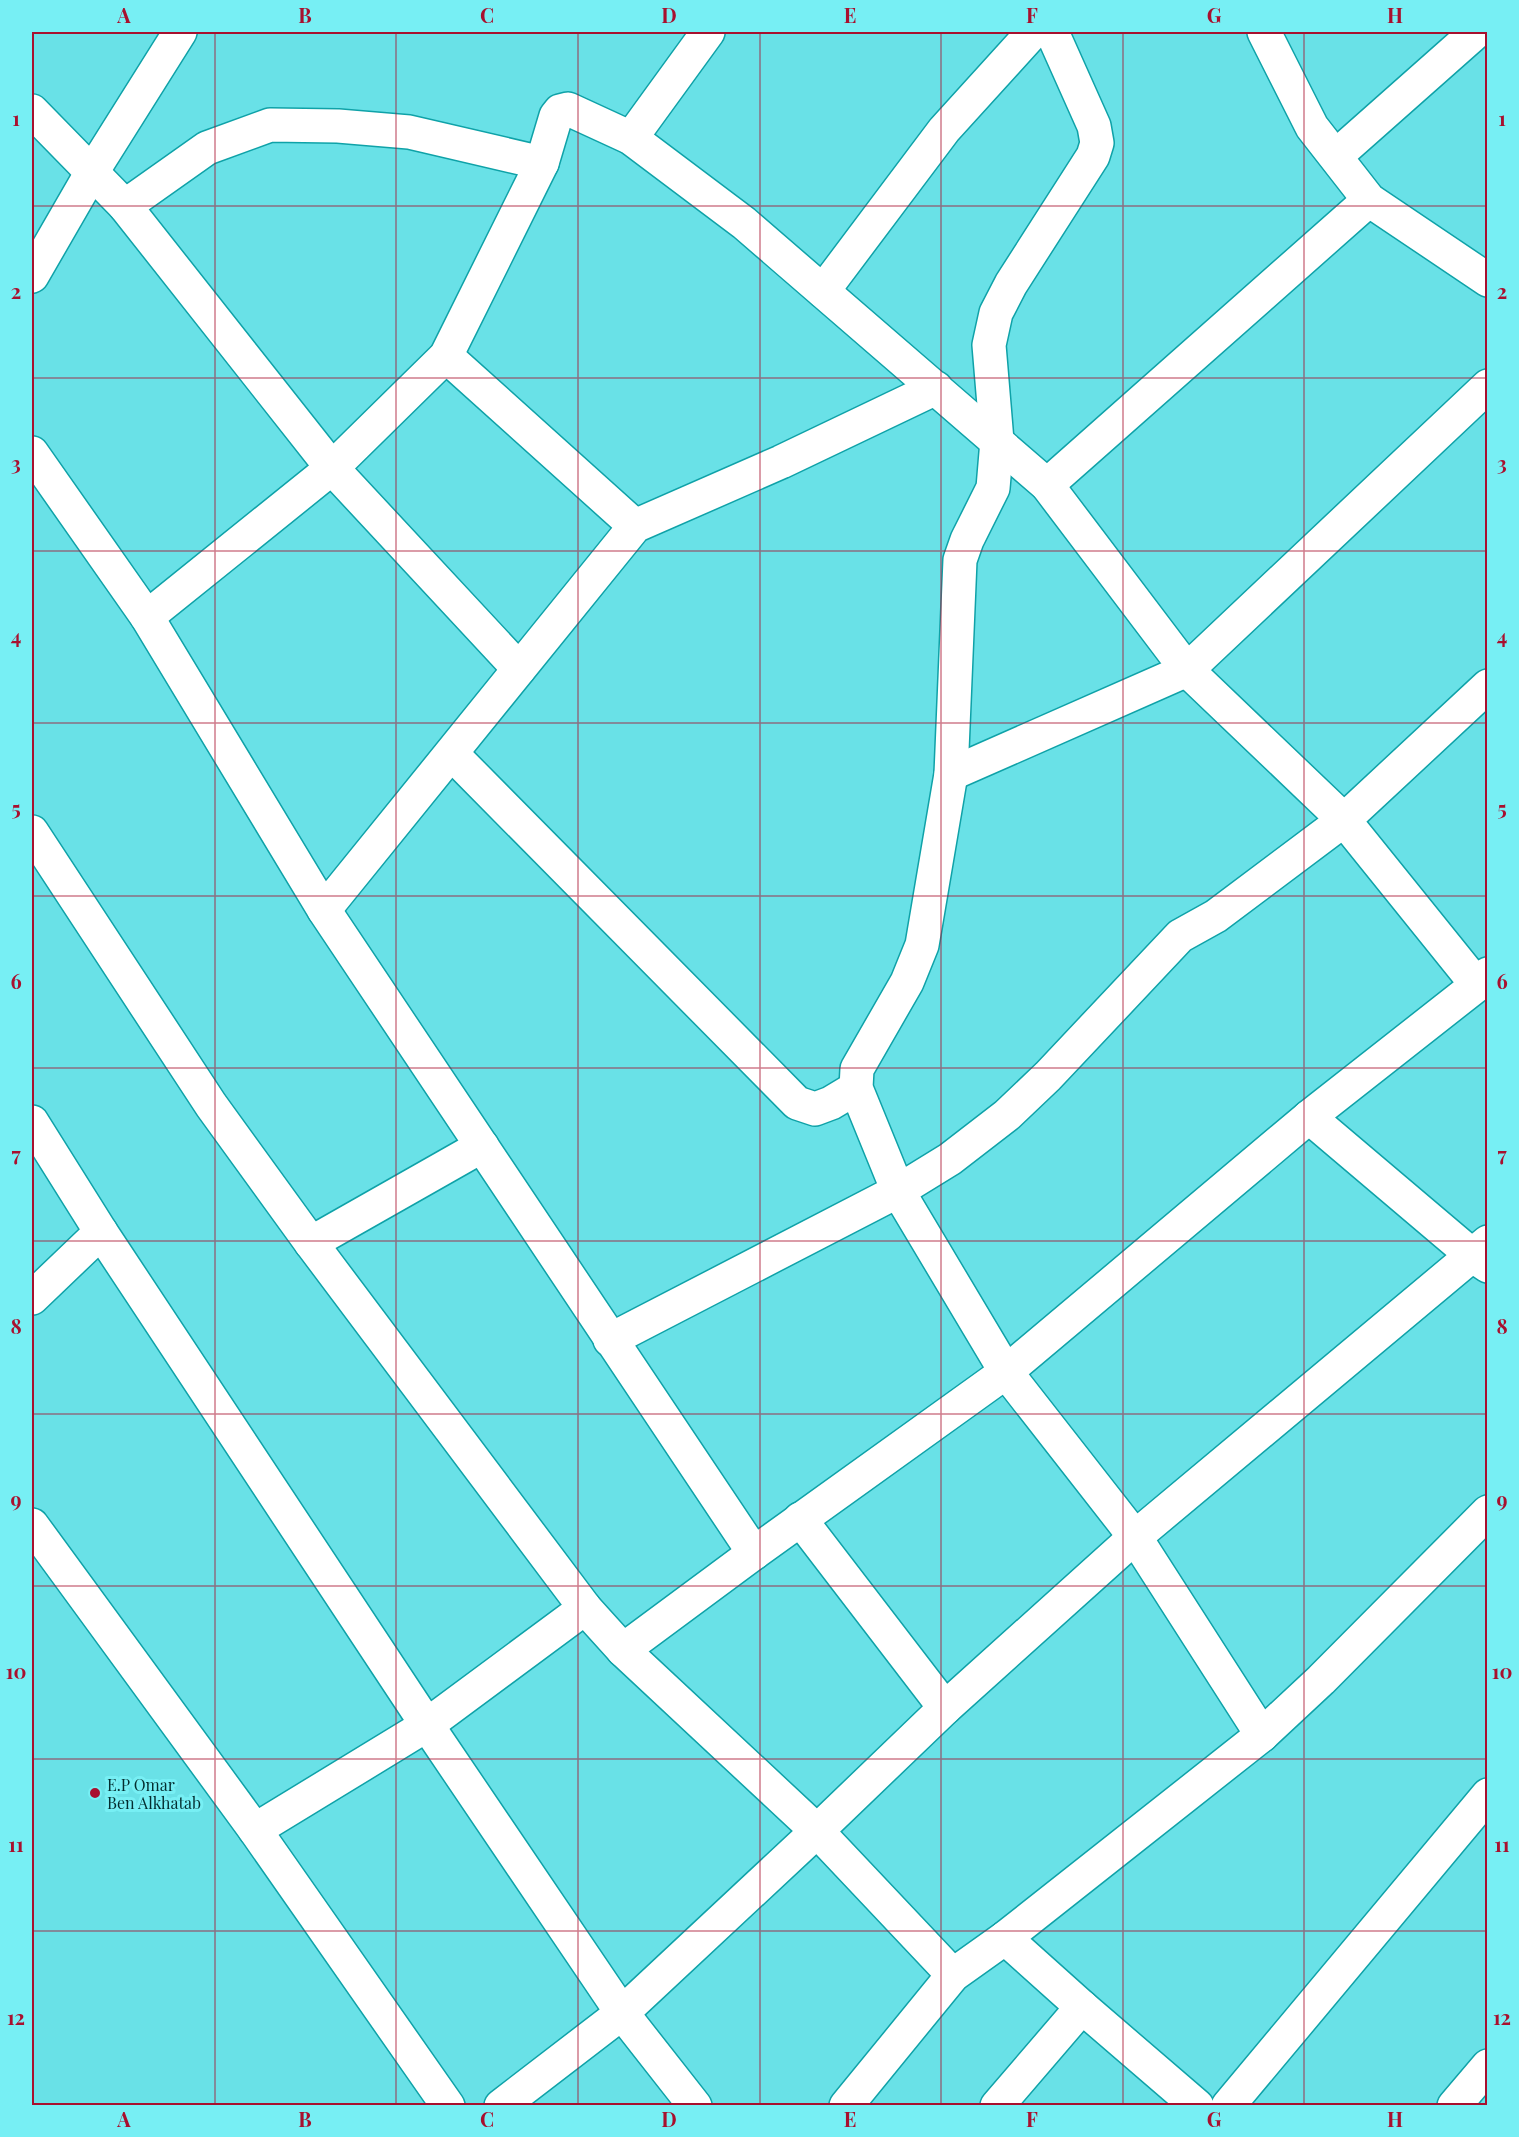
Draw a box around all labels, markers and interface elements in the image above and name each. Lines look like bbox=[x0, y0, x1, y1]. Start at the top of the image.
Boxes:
text: A bbox=[116, 1, 131, 28]
text: B bbox=[298, 1, 312, 28]
text: C bbox=[480, 1, 494, 28]
text: D bbox=[661, 1, 677, 28]
text: E bbox=[844, 1, 856, 28]
text: F bbox=[1026, 1, 1038, 28]
text: G bbox=[1207, 1, 1222, 28]
text: H bbox=[1387, 1, 1403, 28]
text: 1 bbox=[12, 104, 20, 131]
text: 1 bbox=[1498, 104, 1506, 131]
text: 2 bbox=[11, 277, 21, 304]
text: 2 bbox=[1497, 277, 1507, 304]
text: 3 bbox=[11, 449, 21, 476]
text: 3 bbox=[1497, 449, 1507, 476]
text: 4 bbox=[11, 622, 21, 649]
text: 4 bbox=[1497, 622, 1507, 649]
text: 5 bbox=[11, 794, 21, 821]
text: 5 bbox=[1497, 794, 1507, 821]
text: 6 bbox=[10, 967, 22, 994]
text: 6 bbox=[1496, 967, 1508, 994]
text: 7 bbox=[11, 1140, 21, 1167]
text: 7 bbox=[1497, 1140, 1507, 1167]
text: 8 bbox=[10, 1312, 22, 1339]
text: 8 bbox=[1496, 1312, 1508, 1339]
text: 9 bbox=[10, 1485, 22, 1512]
text: 9 bbox=[1496, 1485, 1508, 1512]
text: 10 bbox=[6, 1657, 26, 1684]
text: 10 bbox=[1492, 1657, 1512, 1684]
place label: E.P Omar Ben Alkhatab bbox=[107, 1774, 201, 1813]
marker: E.P Omar Ben Alkhatab bbox=[88, 1786, 102, 1800]
text: 11 bbox=[8, 1830, 24, 1857]
text: 11 bbox=[1494, 1830, 1510, 1857]
text: 12 bbox=[7, 2003, 25, 2030]
text: 12 bbox=[1493, 2003, 1511, 2030]
text: A bbox=[116, 2105, 131, 2132]
text: B bbox=[298, 2105, 312, 2132]
text: C bbox=[480, 2105, 494, 2132]
text: D bbox=[661, 2105, 677, 2132]
text: E bbox=[844, 2105, 856, 2132]
text: F bbox=[1026, 2105, 1038, 2132]
text: G bbox=[1207, 2105, 1222, 2132]
text: H bbox=[1387, 2105, 1403, 2132]

